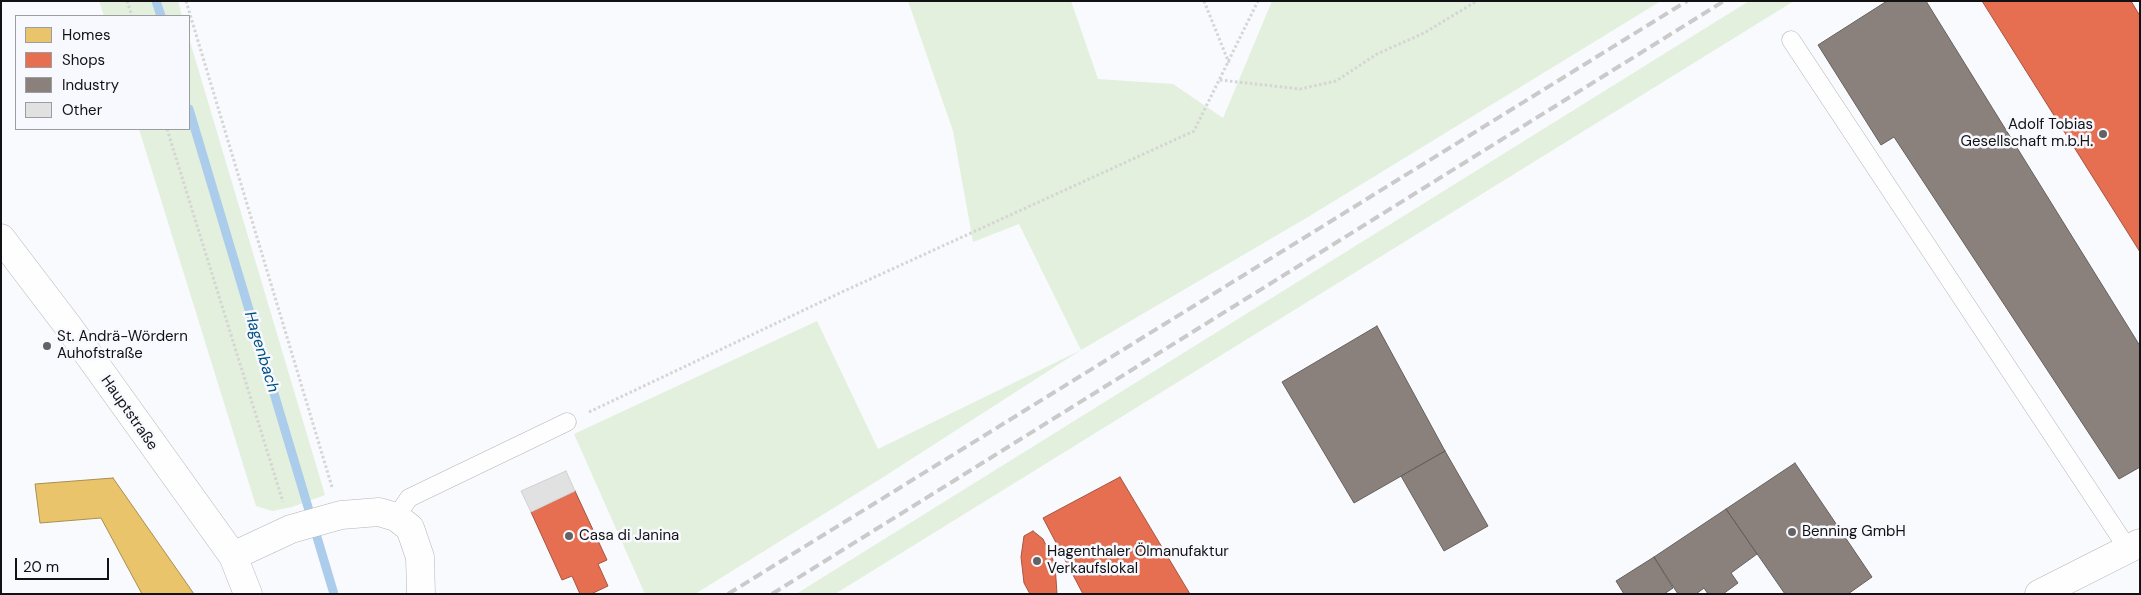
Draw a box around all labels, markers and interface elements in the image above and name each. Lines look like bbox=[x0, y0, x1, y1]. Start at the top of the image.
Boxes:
legend bbox=[15, 15, 190, 130]
text: Homes bbox=[62, 25, 111, 45]
text: Shops bbox=[62, 50, 105, 70]
text: Industry bbox=[62, 75, 119, 95]
text: Other bbox=[62, 100, 102, 120]
place label: Adolf Tobias Gesellschaft m.b.H. bbox=[1961, 116, 2093, 151]
marker: Adolf Tobias Gesellschaft m.b.H. bbox=[2097, 128, 2109, 140]
water label: Hagenbach bbox=[240, 309, 282, 395]
place label: St. Andrä-Wördern Auhofstraße bbox=[57, 328, 188, 363]
marker: St. Andrä-Wördern Auhofstraße bbox=[41, 340, 53, 352]
street label: Hauptstraße bbox=[97, 372, 161, 454]
place label: Benning GmbH bbox=[1802, 523, 1906, 541]
marker: Benning GmbH bbox=[1786, 526, 1798, 538]
place label: Casa di Janina bbox=[579, 527, 679, 545]
marker: Casa di Janina bbox=[563, 530, 575, 542]
place label: Hagenthaler Ölmanufaktur Verkaufslokal bbox=[1047, 543, 1229, 578]
scale bar bbox=[18, 548, 111, 580]
marker: Hagenthaler Ölmanufaktur Verkaufslokal bbox=[1031, 555, 1043, 567]
text: 20 m bbox=[23, 557, 59, 577]

